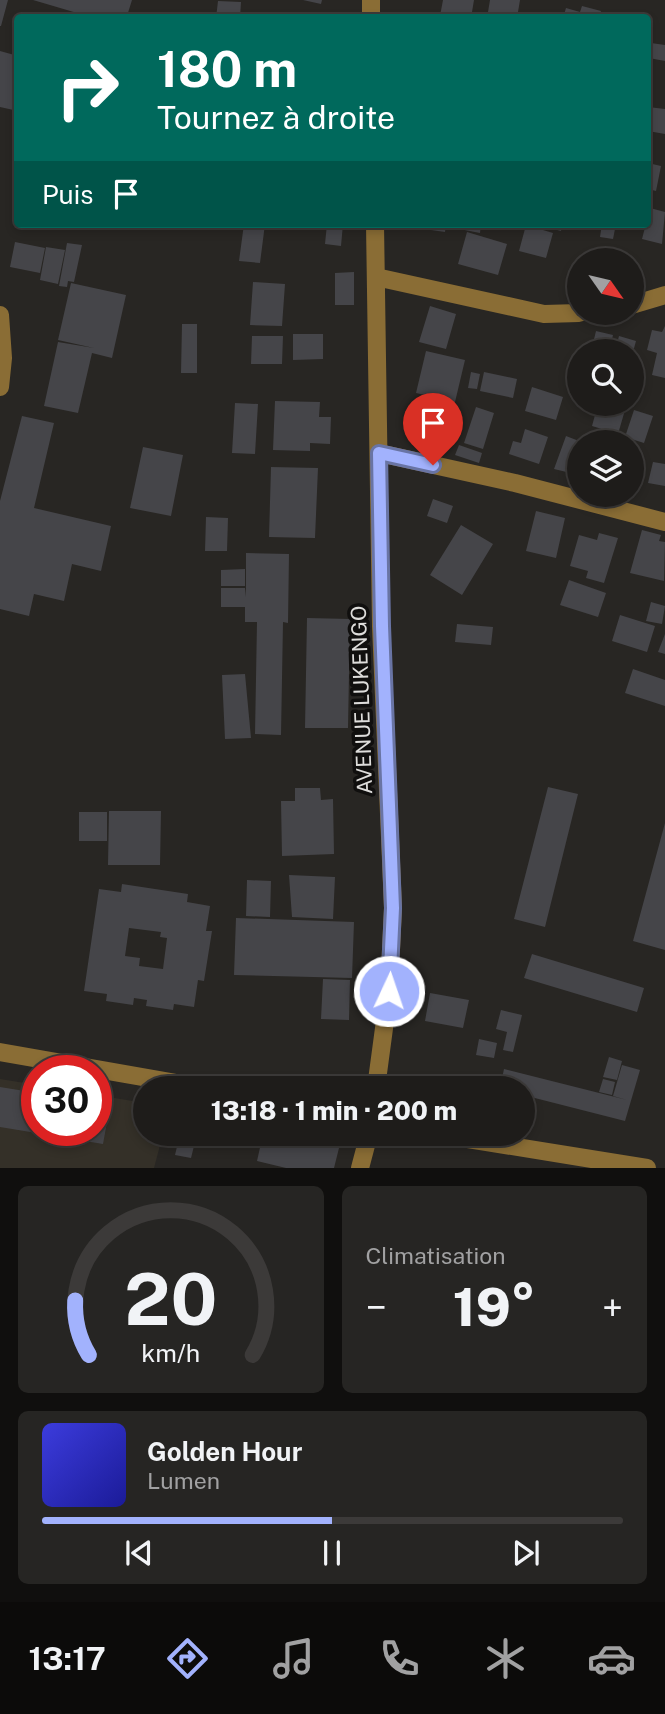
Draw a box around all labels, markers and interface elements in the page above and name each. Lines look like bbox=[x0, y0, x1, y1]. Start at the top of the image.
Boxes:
text: 180 m bbox=[157, 40, 297, 98]
icon: right bbox=[42, 42, 133, 133]
text: Tournez à droite bbox=[157, 99, 395, 136]
icon: arrive bbox=[107, 175, 145, 213]
text: Puis bbox=[42, 179, 93, 210]
north arrow bbox=[567, 248, 644, 326]
map controls bbox=[567, 248, 644, 507]
button: search bbox=[567, 339, 644, 416]
pin bbox=[403, 393, 463, 465]
icon: arrive bbox=[414, 404, 452, 442]
button: layers bbox=[567, 430, 644, 507]
street label: AVENUE LUKENGO bbox=[346, 605, 377, 795]
position arrow bbox=[352, 954, 426, 1028]
speed limit sign: 30 bbox=[21, 1055, 112, 1146]
text: 13:18 · 1 min · 200 m bbox=[211, 1095, 457, 1126]
text: Climatisation bbox=[366, 1242, 506, 1269]
text: 20 bbox=[124, 1257, 217, 1342]
text: 19° bbox=[453, 1277, 536, 1338]
text: − bbox=[366, 1285, 387, 1330]
text: + bbox=[602, 1285, 623, 1330]
text: km/h bbox=[141, 1338, 200, 1368]
text: Golden Hour bbox=[147, 1436, 302, 1467]
text: Lumen bbox=[147, 1467, 220, 1494]
icon: previous bbox=[120, 1534, 158, 1572]
icon: pause bbox=[313, 1534, 351, 1572]
icon: next bbox=[507, 1534, 545, 1572]
icon: directions bbox=[163, 1634, 212, 1683]
icon: music bbox=[269, 1634, 318, 1683]
icon: phone bbox=[375, 1634, 424, 1683]
icon: climate bbox=[481, 1634, 530, 1683]
icon: car bbox=[587, 1634, 636, 1683]
text: 13:17 bbox=[29, 1640, 106, 1677]

